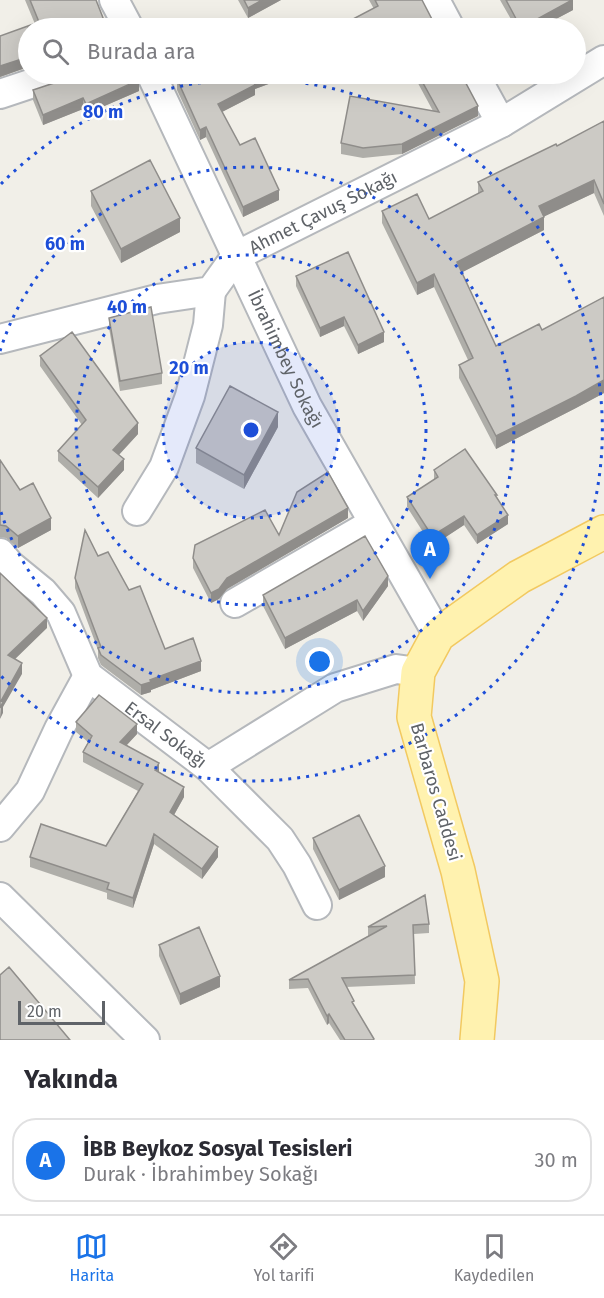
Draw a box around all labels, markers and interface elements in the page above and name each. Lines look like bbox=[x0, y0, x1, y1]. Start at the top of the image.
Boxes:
search box bbox=[18, 18, 586, 84]
icon: search bbox=[39, 35, 72, 68]
text: Burada ara bbox=[87, 38, 195, 65]
text: 80 m bbox=[83, 101, 123, 123]
street label: Ahmet Çavuş Sokağı bbox=[245, 166, 401, 259]
text: 60 m bbox=[45, 233, 85, 255]
street label: İbrahimbey Sokağı bbox=[243, 286, 328, 432]
text: 40 m bbox=[107, 296, 147, 318]
text: 20 m bbox=[169, 357, 209, 379]
centre of rings bbox=[241, 420, 261, 440]
pin: A bbox=[410, 530, 450, 579]
your location bbox=[305, 647, 334, 676]
street label: Ersal Sokağı bbox=[120, 697, 211, 773]
street label: Barbaros Caddesi bbox=[406, 720, 466, 864]
scale bar bbox=[18, 998, 105, 1026]
text: 20 m bbox=[27, 1002, 62, 1021]
text: Yakında bbox=[24, 1064, 118, 1095]
text: İBB Beykoz Sosyal Tesisleri bbox=[83, 1135, 353, 1162]
text: A bbox=[40, 1148, 51, 1172]
text: 30 m bbox=[534, 1148, 578, 1172]
text: Durak · İbrahimbey Sokağı bbox=[83, 1162, 318, 1186]
tab: Harita bbox=[70, 1230, 114, 1285]
tab: Yol tarifi bbox=[253, 1230, 315, 1285]
tab: Kaydedilen bbox=[454, 1230, 534, 1285]

